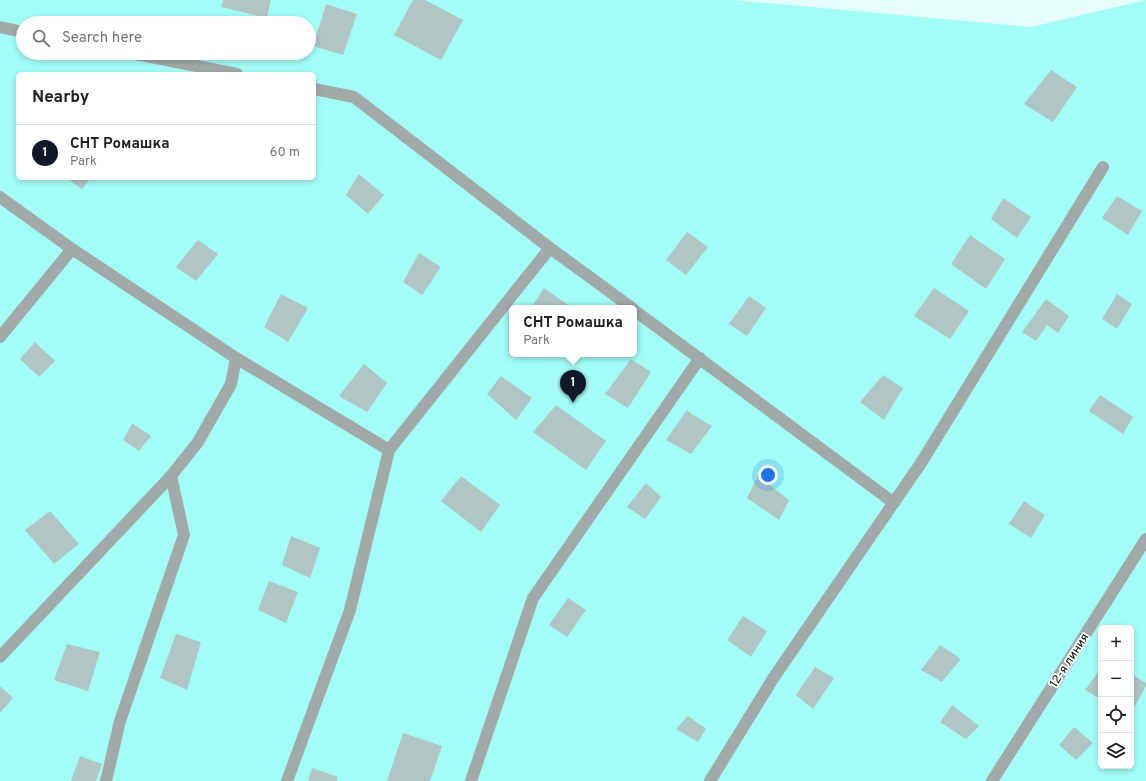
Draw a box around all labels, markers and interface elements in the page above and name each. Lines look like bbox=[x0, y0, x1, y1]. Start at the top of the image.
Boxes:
search box bbox=[16, 16, 316, 60]
icon: search bbox=[30, 27, 52, 49]
text: Search here bbox=[62, 29, 142, 48]
text: Nearby bbox=[32, 87, 89, 109]
text: СНТ Ромашка bbox=[70, 135, 170, 154]
text: 1 bbox=[42, 145, 48, 161]
text: 60 m bbox=[270, 145, 300, 161]
text: Park bbox=[70, 154, 97, 170]
popup bbox=[509, 305, 637, 357]
text: СНТ Ромашка bbox=[523, 314, 623, 333]
text: Park bbox=[523, 333, 550, 349]
pin: 1 bbox=[560, 370, 586, 403]
your location bbox=[758, 465, 778, 485]
map controls bbox=[1098, 625, 1134, 769]
button: + bbox=[1098, 625, 1134, 661]
street label: 12-я линия bbox=[1046, 630, 1093, 691]
button: − bbox=[1098, 661, 1134, 697]
button: locate bbox=[1098, 697, 1134, 733]
button: layers bbox=[1098, 733, 1134, 769]

